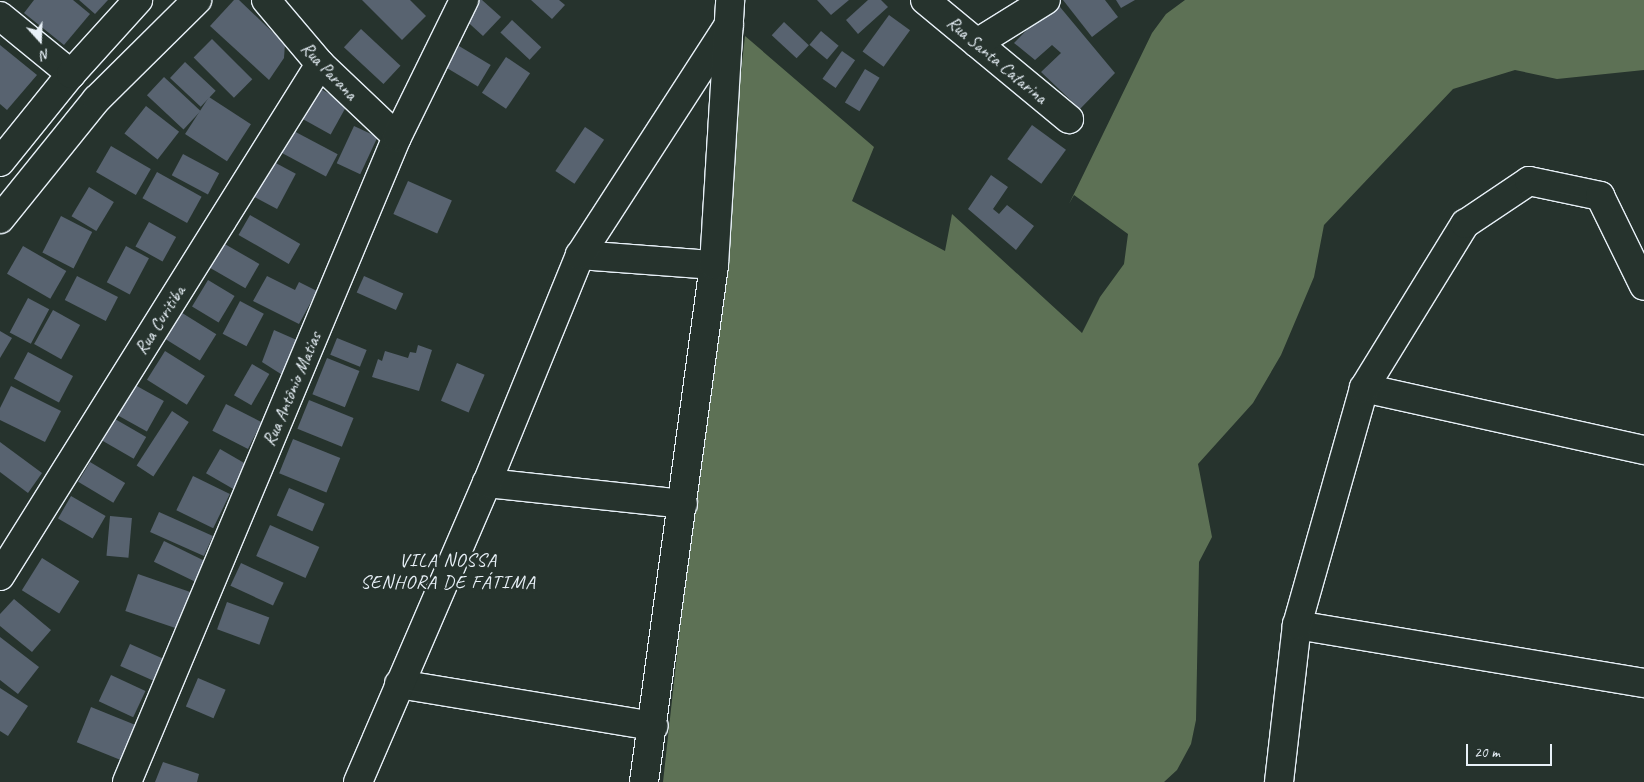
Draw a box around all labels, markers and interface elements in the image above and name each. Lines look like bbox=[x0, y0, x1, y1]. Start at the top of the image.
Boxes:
street label: Rua Santa Catarina bbox=[942, 12, 1052, 108]
north arrow bbox=[15, 15, 65, 65]
street label: Rua Parana bbox=[296, 38, 362, 104]
text: N bbox=[38, 45, 52, 64]
street label: Rua Curitiba bbox=[130, 282, 190, 358]
street label: Rua Antônio Matias bbox=[258, 328, 326, 450]
district label: VILA NOSSA SENHORA DE FÁTIMA bbox=[359, 550, 537, 594]
scale bar bbox=[1469, 734, 1555, 766]
text: 20 m bbox=[1474, 743, 1500, 762]

